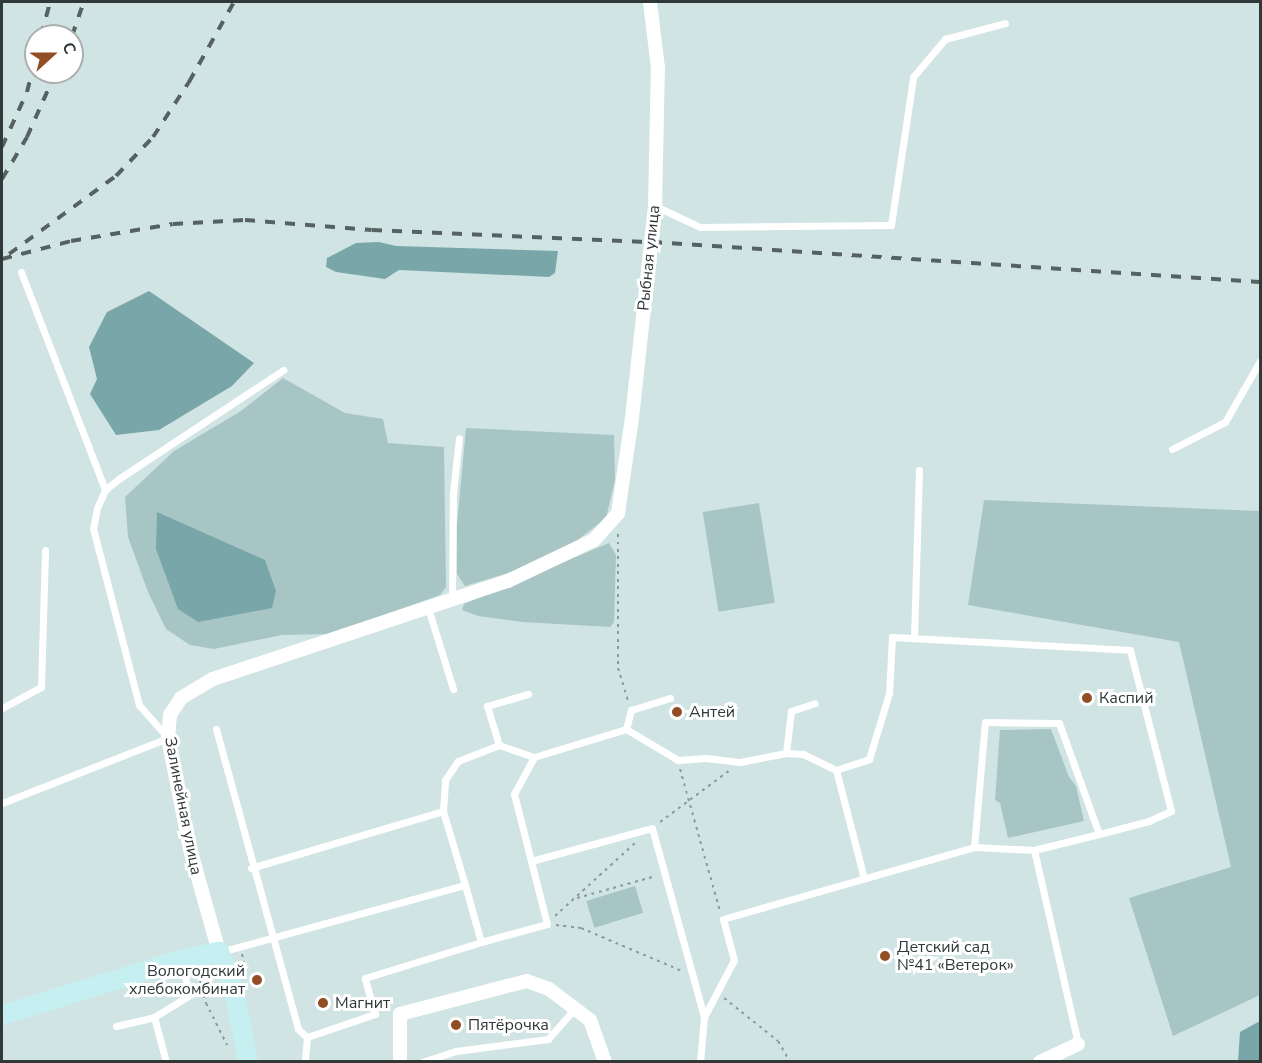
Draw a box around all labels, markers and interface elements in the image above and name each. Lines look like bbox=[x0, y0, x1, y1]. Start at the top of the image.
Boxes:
north arrow bbox=[24, 24, 84, 84]
text: С bbox=[57, 39, 81, 57]
street label: Рыбная улица bbox=[634, 204, 664, 312]
place label: Каспий bbox=[1099, 688, 1153, 708]
marker: Каспий bbox=[1080, 691, 1094, 705]
place label: Антей bbox=[689, 702, 735, 722]
marker: Антей bbox=[670, 705, 684, 719]
street label: Залинейная улица bbox=[160, 735, 206, 877]
place label: Детский сад №41 «Ветерок» bbox=[897, 937, 1014, 975]
marker: Детский сад №41 «Ветерок» bbox=[878, 949, 892, 963]
place label: Вологодский хлебокомбинат bbox=[129, 961, 245, 999]
marker: Вологодский хлебокомбинат bbox=[250, 973, 264, 987]
place label: Магнит bbox=[335, 993, 390, 1013]
marker: Магнит bbox=[316, 996, 330, 1010]
place label: Пятёрочка bbox=[468, 1015, 549, 1035]
marker: Пятёрочка bbox=[449, 1018, 463, 1032]

